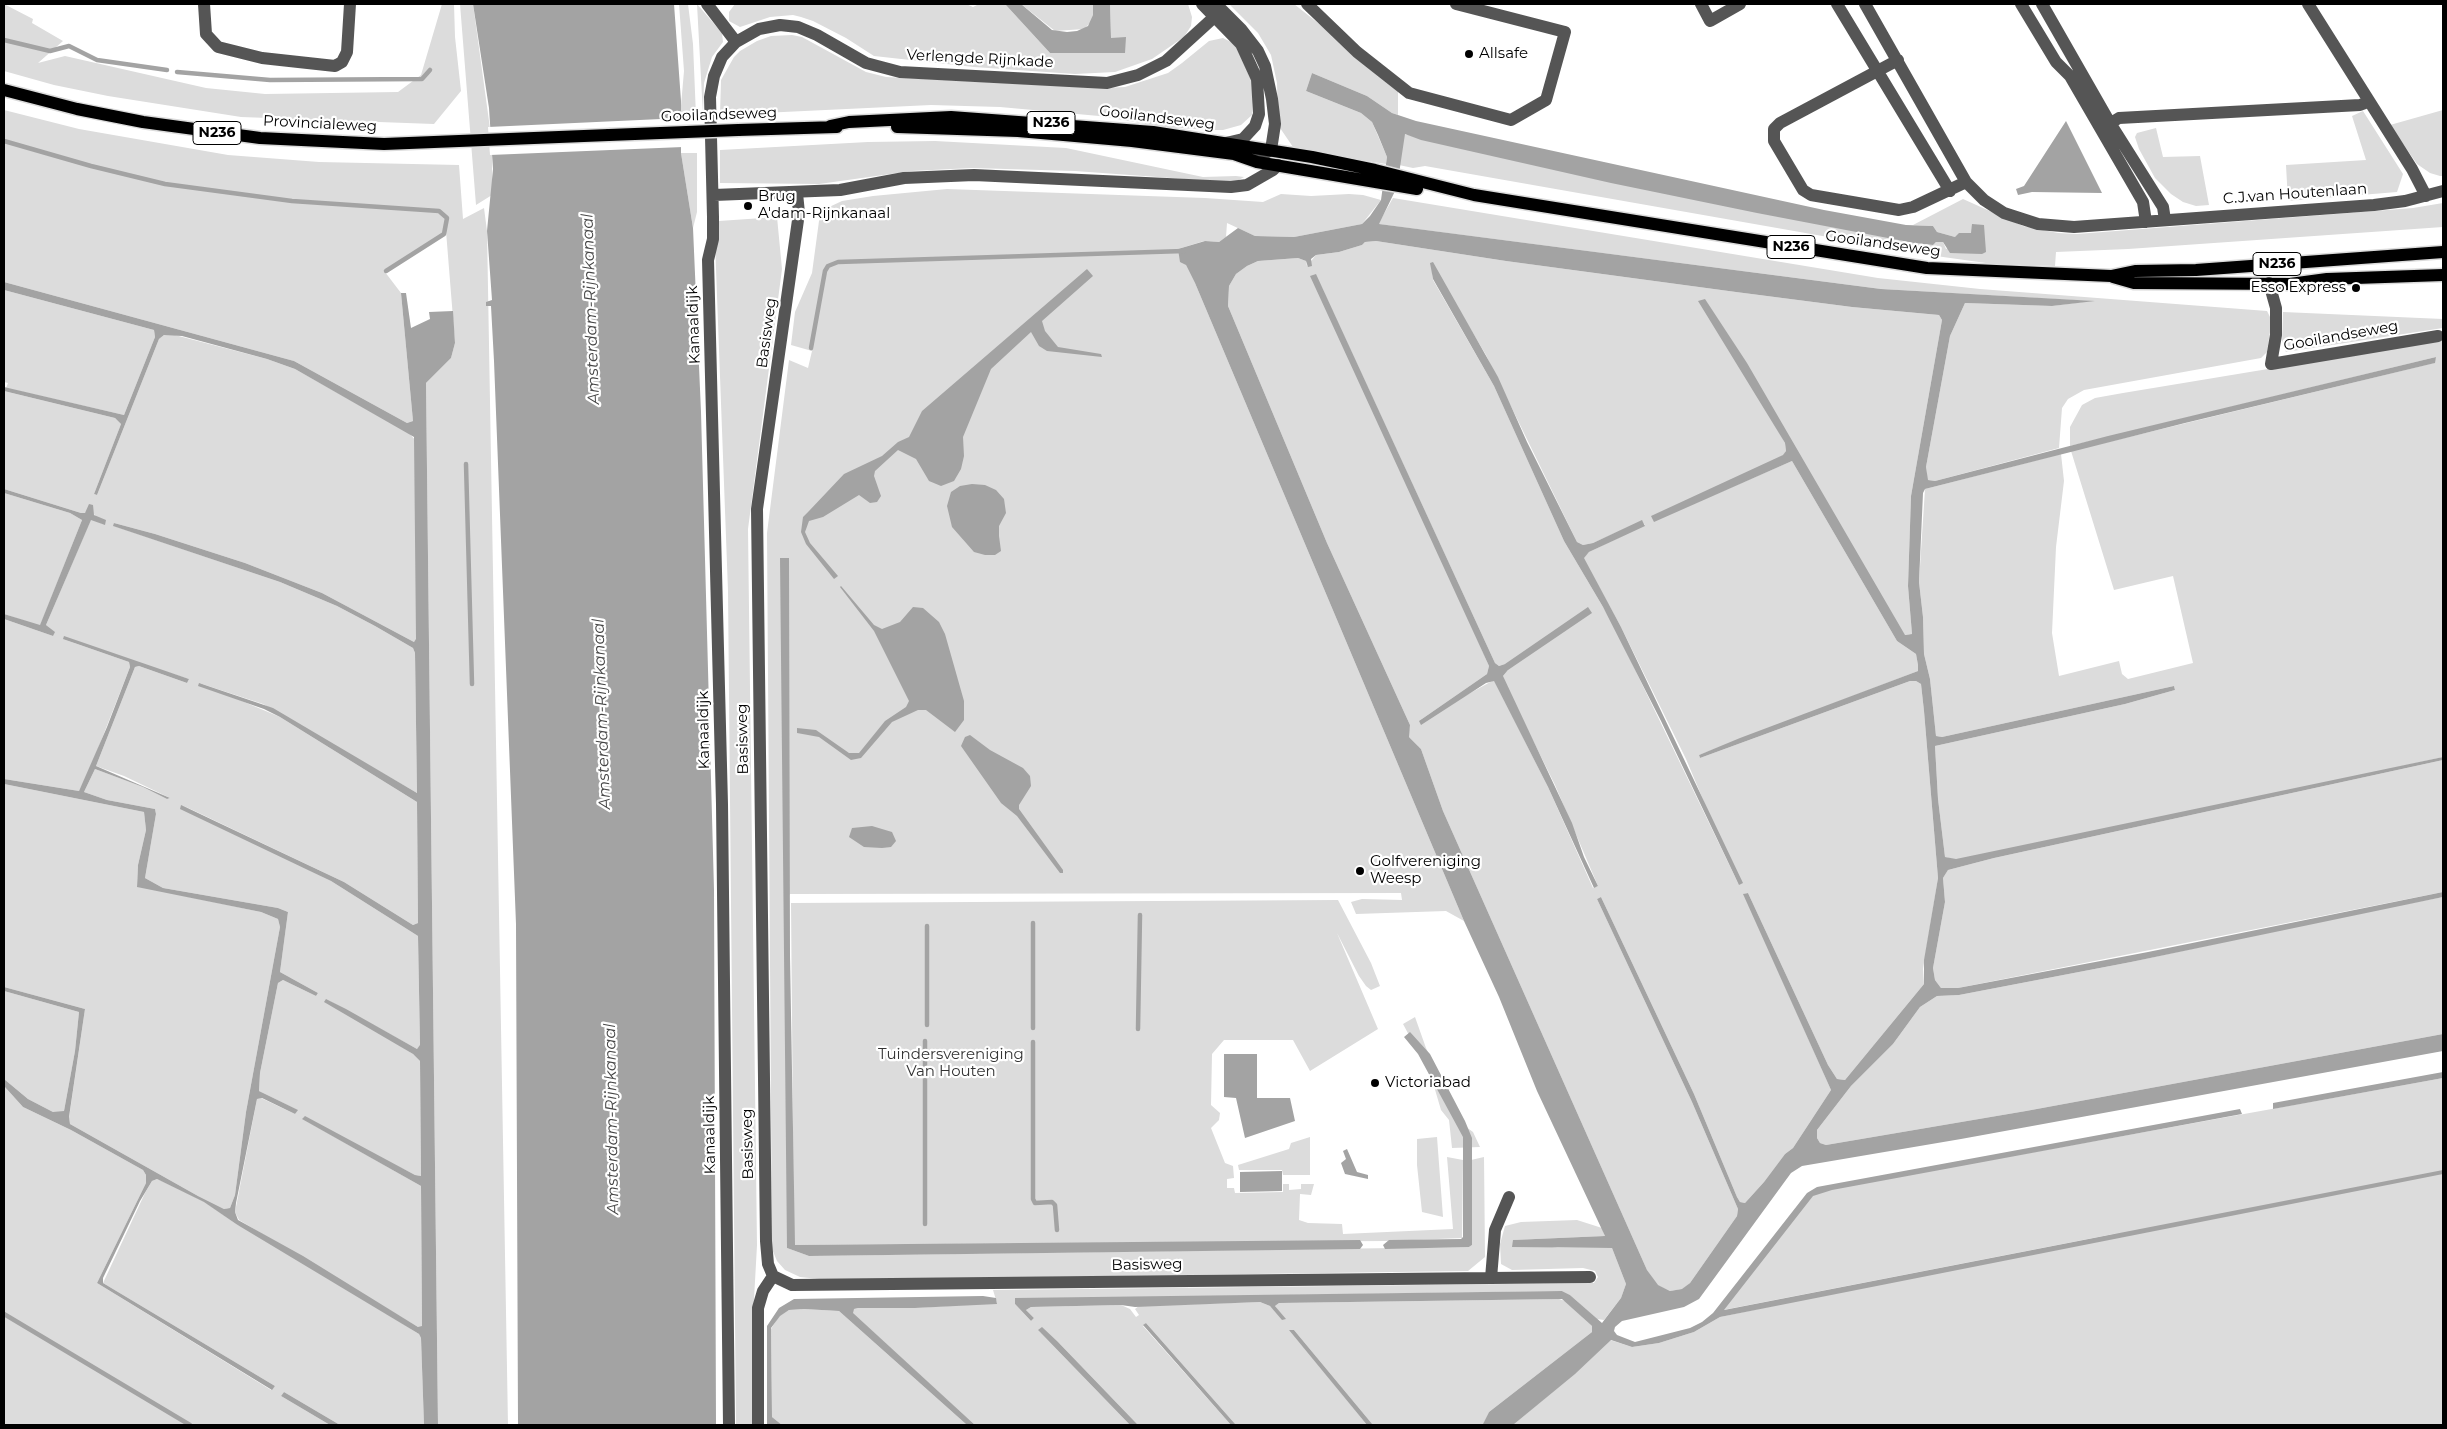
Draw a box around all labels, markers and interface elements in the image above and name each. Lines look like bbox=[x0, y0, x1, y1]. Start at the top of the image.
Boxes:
place label: Allsafe bbox=[1479, 45, 1528, 63]
street label: Verlengde Rijnkade bbox=[906, 46, 1054, 72]
marker: Allsafe bbox=[1463, 48, 1475, 60]
street label: Gooilandseweg bbox=[1098, 102, 1216, 134]
street label: Gooilandseweg bbox=[661, 104, 777, 126]
street label: Provincialeweg bbox=[263, 112, 377, 136]
road number: N236 bbox=[1027, 112, 1075, 134]
road number: N236 bbox=[193, 122, 241, 144]
street label: C.J.van Houtenlaan bbox=[2222, 180, 2368, 208]
place label: Brug A'dam-Rijnkanaal bbox=[758, 188, 890, 223]
marker: Brug A'dam-Rijnkanaal bbox=[742, 200, 754, 212]
water label: Amsterdam-Rijnkanaal bbox=[578, 213, 604, 405]
street label: Gooilandseweg bbox=[1824, 227, 1942, 261]
road number: N236 bbox=[1767, 236, 1815, 258]
road number: N236 bbox=[2253, 252, 2301, 276]
place label: Esso Express bbox=[2251, 279, 2346, 297]
marker: Esso Express bbox=[2350, 282, 2362, 294]
street label: Kanaaldijk bbox=[684, 285, 704, 365]
street label: Basisweg bbox=[753, 297, 781, 369]
street label: Gooilandseweg bbox=[2282, 317, 2400, 355]
water label: Amsterdam-Rijnkanaal bbox=[589, 618, 615, 810]
street label: Kanaaldijk bbox=[694, 691, 714, 769]
street label: Basisweg bbox=[733, 703, 753, 775]
place label: Golfvereniging Weesp bbox=[1370, 853, 1481, 888]
marker: Golfvereniging Weesp bbox=[1354, 865, 1366, 877]
water label: Amsterdam-Rijnkanaal bbox=[601, 1023, 623, 1215]
park label: Tuindersvereniging Van Houten bbox=[878, 1046, 1024, 1081]
place label: Victoriabad bbox=[1385, 1074, 1471, 1092]
marker: Victoriabad bbox=[1369, 1077, 1381, 1089]
street label: Kanaaldijk bbox=[700, 1096, 720, 1174]
street label: Basisweg bbox=[738, 1108, 758, 1180]
street label: Basisweg bbox=[1111, 1255, 1183, 1275]

